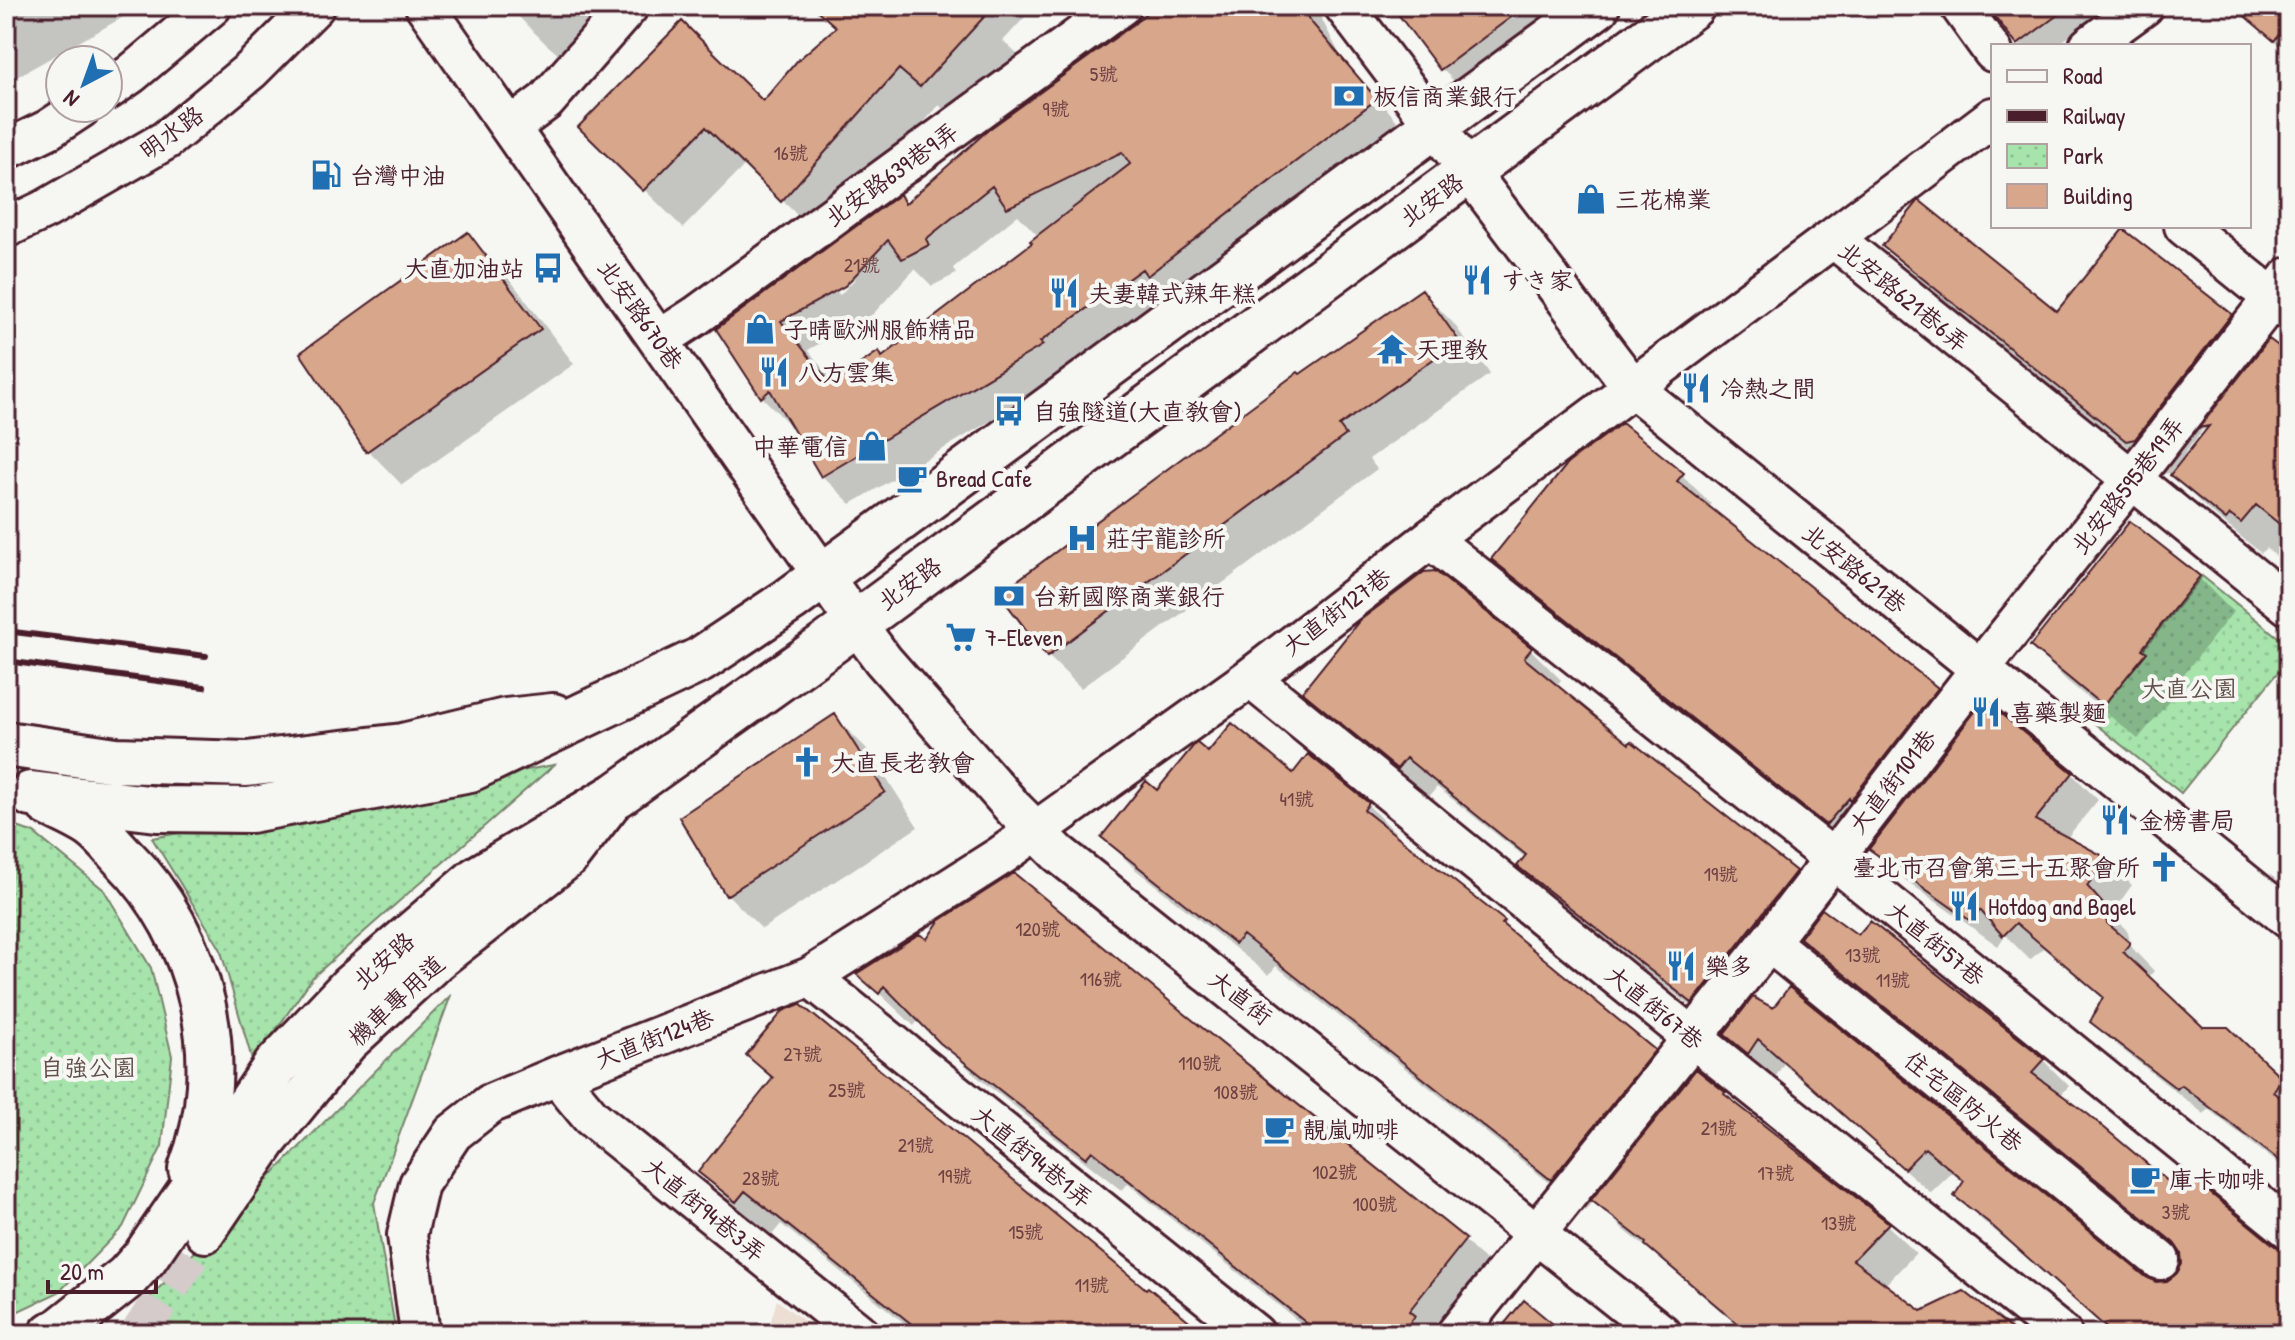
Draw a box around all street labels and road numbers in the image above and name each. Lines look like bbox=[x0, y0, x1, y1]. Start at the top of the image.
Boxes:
street label: 明水路 bbox=[132, 98, 210, 166]
street label: 北安路639巷9弄 bbox=[818, 115, 964, 233]
street label: 北安路 bbox=[1392, 165, 1470, 233]
street label: 北安路621巷6弄 bbox=[1832, 234, 1976, 358]
street label: 北安路670巷 bbox=[591, 252, 691, 376]
street label: 北安路595巷19弄 bbox=[2063, 409, 2191, 561]
street label: 北安路621巷 bbox=[1796, 516, 1914, 620]
street label: 北安路 bbox=[870, 549, 948, 617]
street label: 大直街127巷 bbox=[1275, 560, 1397, 662]
street label: 大直街101巷 bbox=[1841, 722, 1943, 840]
street label: 大直街57巷 bbox=[1880, 893, 1992, 993]
street label: 北安路 bbox=[345, 924, 421, 996]
street label: 機車專用道 bbox=[341, 947, 451, 1053]
street label: 大直街67巷 bbox=[1599, 958, 1711, 1056]
street label: 大直街 bbox=[1203, 962, 1279, 1032]
street label: 大直街124巷 bbox=[590, 1001, 718, 1075]
street label: 住宅區防火巷 bbox=[1898, 1043, 2030, 1159]
street label: 大直街94巷1弄 bbox=[966, 1097, 1100, 1215]
street label: 大直街94巷3弄 bbox=[637, 1150, 773, 1268]

